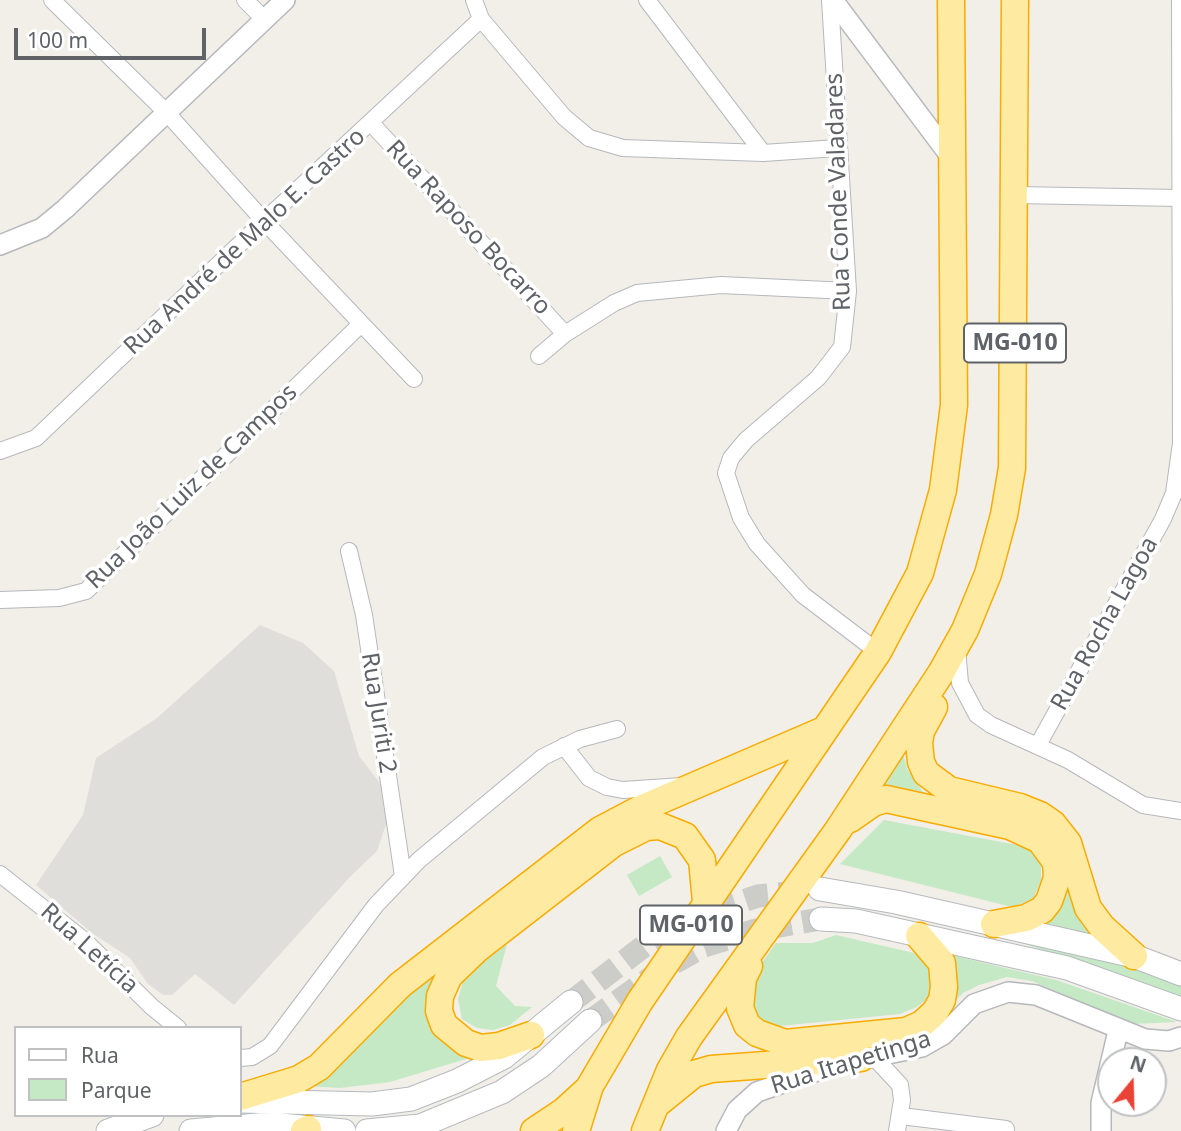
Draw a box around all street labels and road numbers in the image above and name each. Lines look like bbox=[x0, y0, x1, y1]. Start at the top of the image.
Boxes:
street label: Rua Conde Valadares bbox=[820, 72, 858, 312]
street label: Rua André de Malo E. Castro bbox=[118, 123, 372, 361]
street label: Rua Raposo Bocarro bbox=[380, 135, 556, 321]
road number: MG-010 bbox=[964, 324, 1066, 362]
street label: Rua João Luiz de Campos bbox=[80, 379, 304, 595]
street label: Rua Rocha Lagoa bbox=[1045, 532, 1165, 716]
street label: Rua Juriti 2 bbox=[354, 651, 402, 775]
street label: Rua Letícia bbox=[34, 898, 144, 1000]
road number: MG-010 bbox=[640, 906, 742, 944]
street label: Rua Itapetinga bbox=[767, 1025, 935, 1101]

